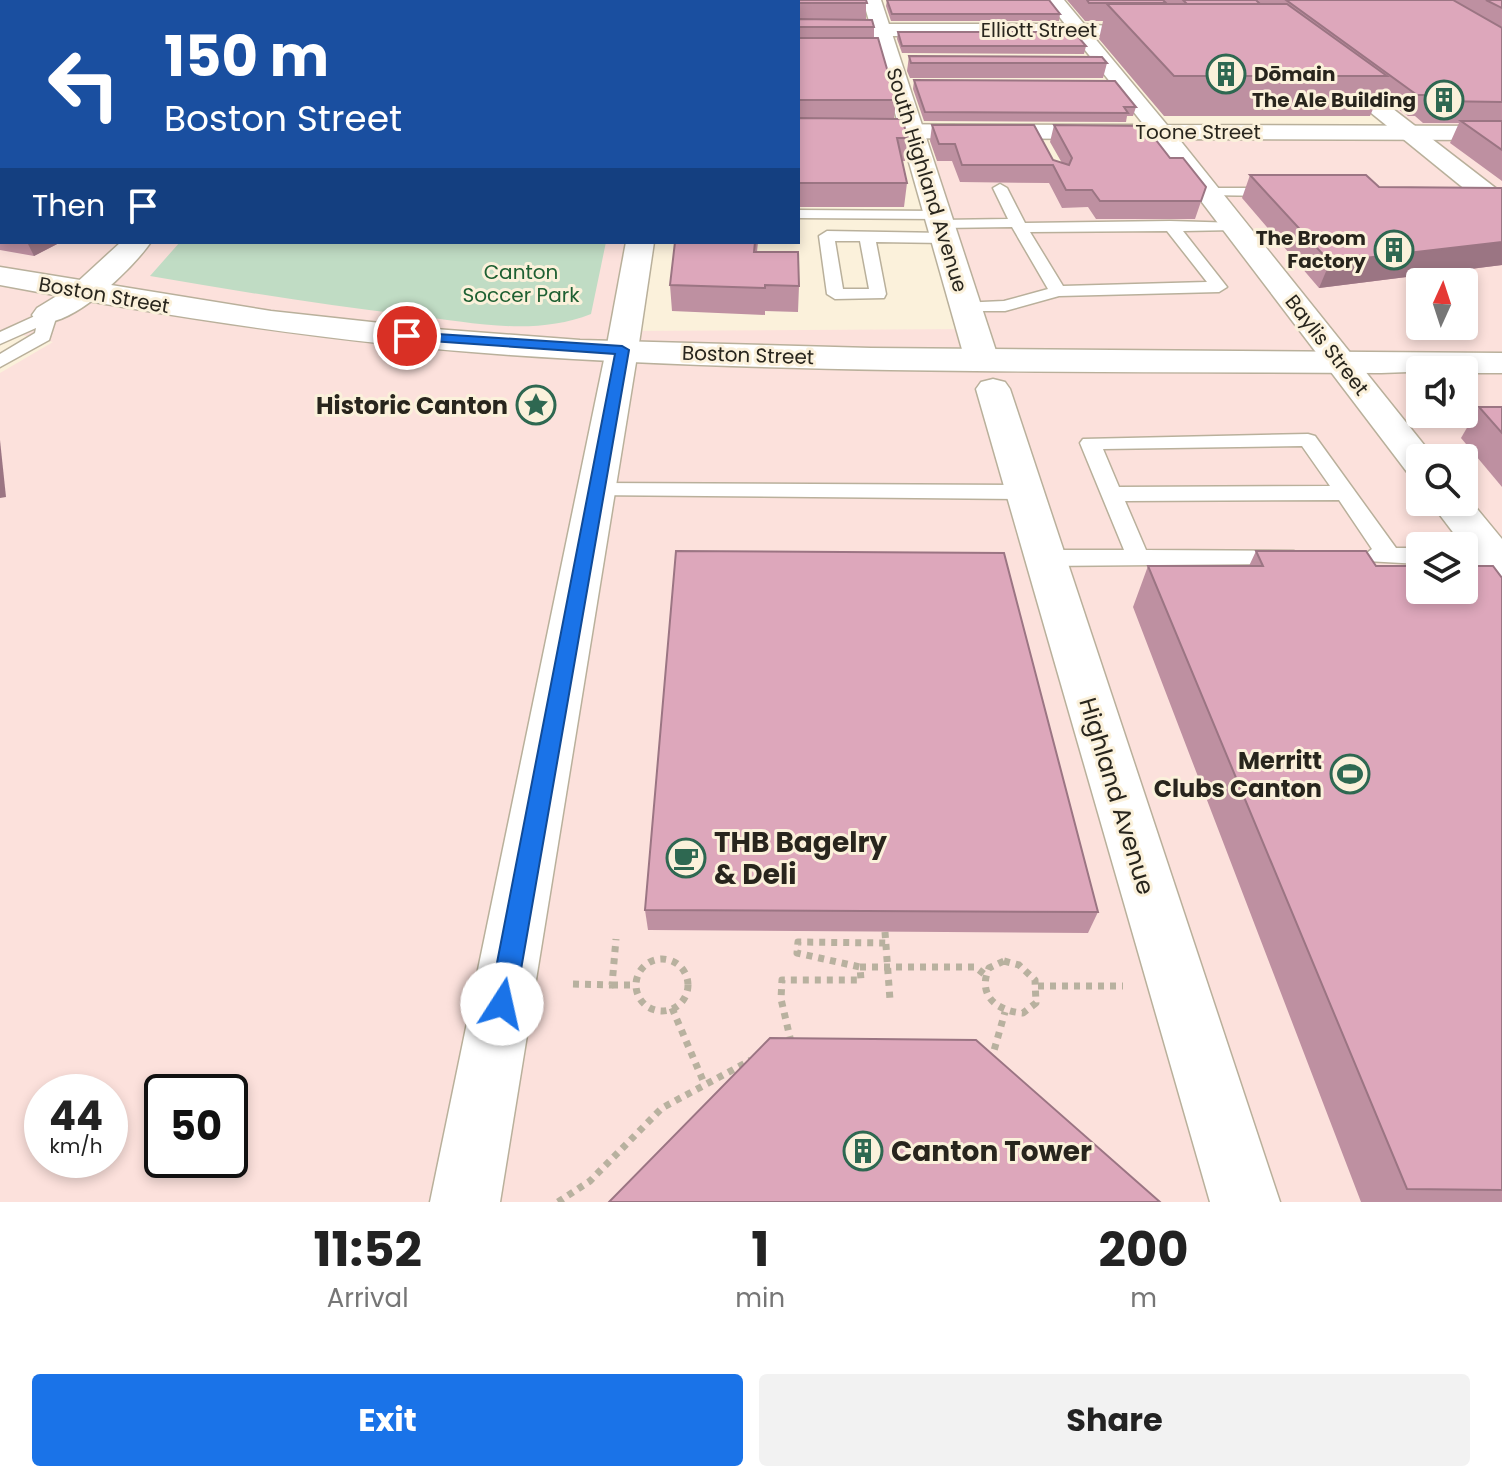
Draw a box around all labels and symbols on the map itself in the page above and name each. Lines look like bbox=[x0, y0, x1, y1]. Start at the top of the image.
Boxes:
street label: Elliott Street bbox=[981, 16, 1097, 44]
building icon: Dōmain bbox=[1205, 53, 1247, 95]
place label: Dōmain bbox=[1254, 60, 1335, 88]
street label: South Highland Avenue bbox=[880, 64, 974, 296]
building icon: The Ale Building bbox=[1423, 79, 1465, 121]
place label: The Ale Building bbox=[1252, 86, 1416, 114]
street label: Toone Street bbox=[1135, 118, 1261, 146]
place label: The Broom Factory bbox=[1256, 224, 1366, 275]
building icon: The Broom Factory bbox=[1373, 229, 1415, 271]
park label: Canton Soccer Park bbox=[463, 258, 580, 309]
north arrow bbox=[1406, 268, 1478, 340]
street label: Boston Street bbox=[36, 270, 172, 320]
street label: Baylis Street bbox=[1279, 289, 1375, 401]
pin bbox=[373, 302, 441, 370]
street label: Boston Street bbox=[681, 339, 815, 371]
place icon: Historic Canton bbox=[515, 384, 557, 426]
place label: Historic Canton bbox=[316, 389, 508, 422]
street label: Highland Avenue bbox=[1071, 693, 1163, 899]
place label: Merritt Clubs Canton bbox=[1154, 744, 1322, 805]
sports icon: Merritt Clubs Canton bbox=[1329, 753, 1371, 795]
place label: THB Bagelry & Deli bbox=[714, 823, 887, 894]
cafe icon: THB Bagelry & Deli bbox=[665, 837, 707, 879]
position arrow bbox=[460, 962, 544, 1046]
speed limit sign: 50 bbox=[144, 1074, 248, 1178]
building icon: Canton Tower bbox=[842, 1130, 884, 1172]
place label: Canton Tower bbox=[891, 1132, 1092, 1171]

